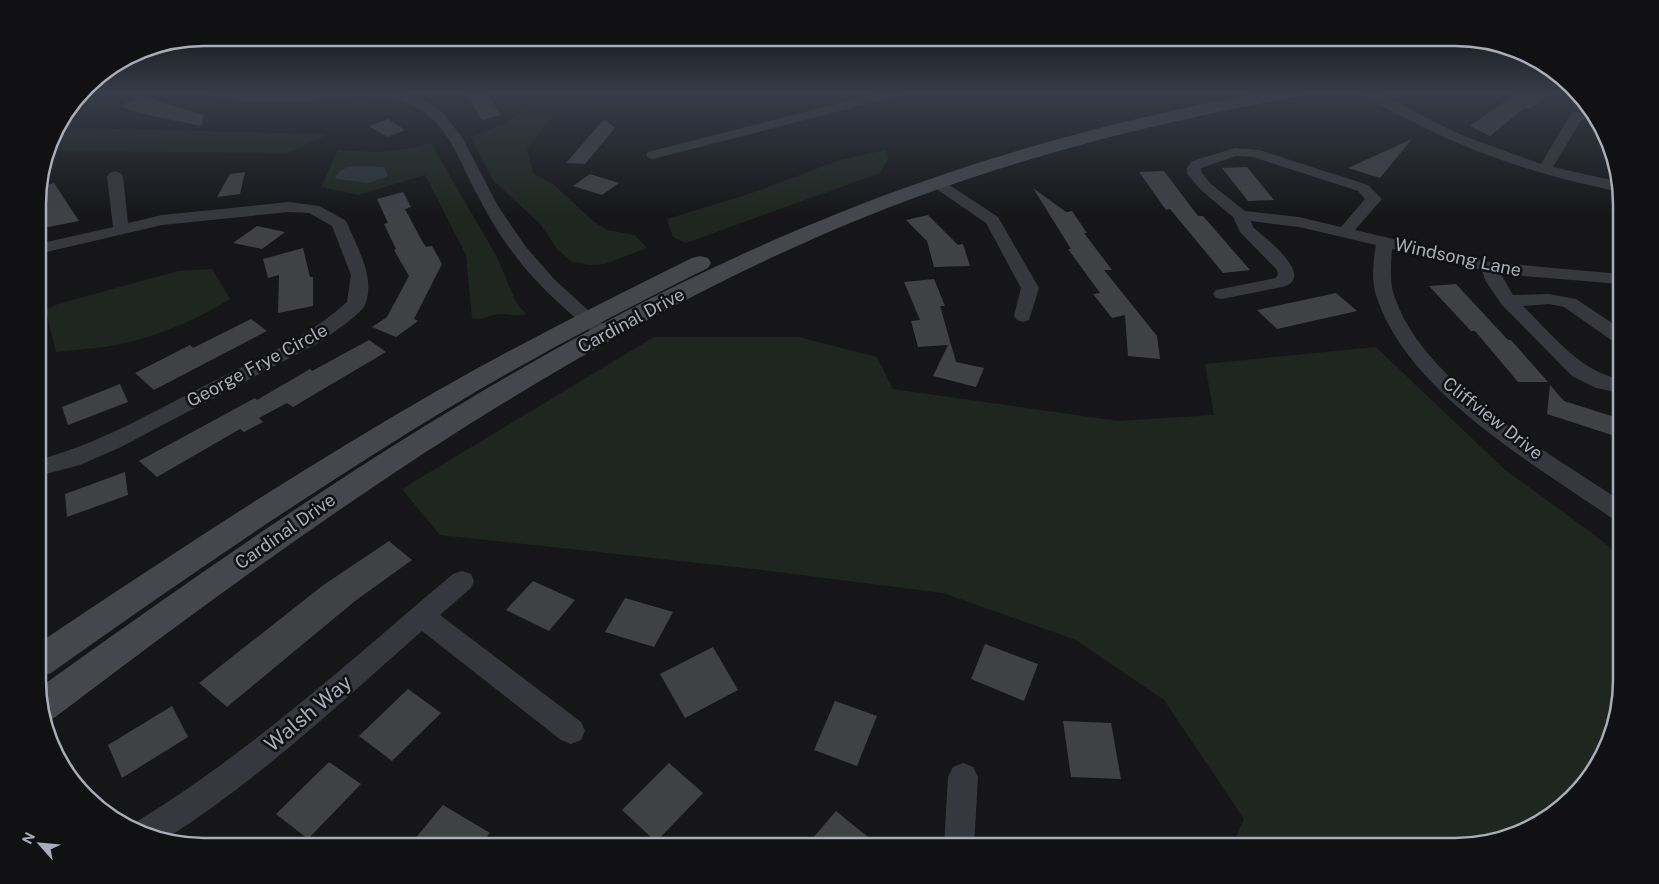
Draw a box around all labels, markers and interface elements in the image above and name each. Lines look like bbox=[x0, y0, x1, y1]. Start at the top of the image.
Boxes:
street label: Windsong Lane bbox=[1393, 233, 1523, 281]
street label: Cardinal Drive bbox=[574, 283, 688, 357]
street label: George Frye Circle bbox=[183, 319, 331, 411]
street label: Cliffview Drive bbox=[1439, 372, 1547, 464]
street label: Cardinal Drive bbox=[231, 489, 339, 573]
street label: Walsh Way bbox=[259, 669, 357, 757]
north arrow bbox=[15, 819, 65, 869]
text: N bbox=[19, 830, 38, 847]

